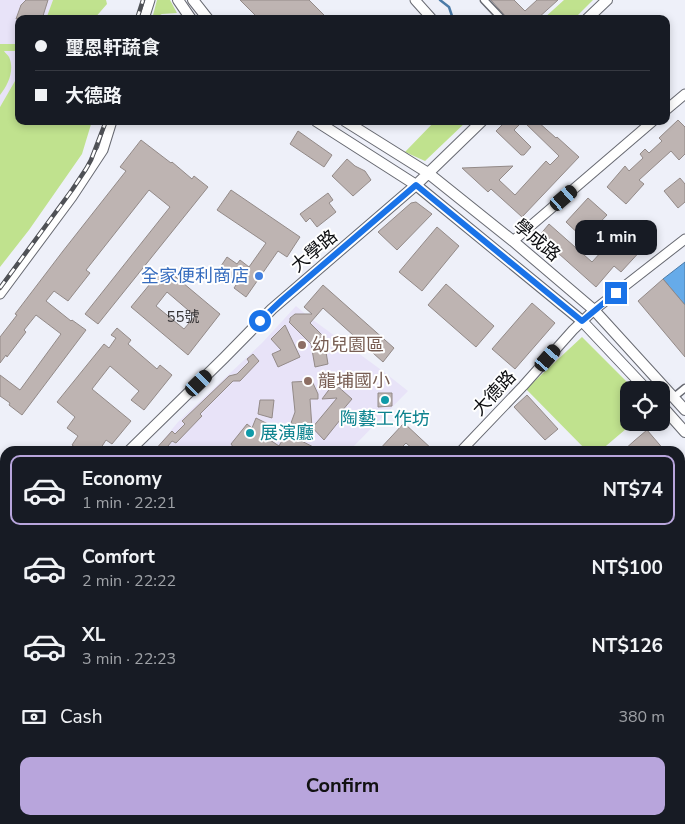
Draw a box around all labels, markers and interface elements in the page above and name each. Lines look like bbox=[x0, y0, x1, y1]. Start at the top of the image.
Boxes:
text: 璽恩軒蔬食 bbox=[65, 35, 160, 61]
text: 大德路 bbox=[65, 83, 122, 109]
car bbox=[547, 182, 580, 214]
street label: 學成路 bbox=[509, 213, 565, 267]
callout: 1 min bbox=[575, 220, 657, 256]
street label: 大學路 bbox=[286, 224, 342, 278]
text: 1 min bbox=[595, 226, 637, 248]
place label: 全家便利商店 bbox=[141, 264, 249, 288]
marker: 全家便利商店 bbox=[253, 270, 265, 282]
route end bbox=[605, 282, 627, 304]
house number: 55號 bbox=[166, 307, 200, 327]
route start bbox=[249, 310, 271, 332]
place label: 幼兒園區 bbox=[312, 333, 384, 357]
marker: 幼兒園區 bbox=[296, 339, 308, 351]
car bbox=[532, 342, 563, 374]
street label: 大德路 bbox=[467, 365, 521, 421]
car bbox=[182, 367, 215, 399]
place label: 龍埔國小 bbox=[318, 369, 390, 393]
marker: 龍埔國小 bbox=[302, 375, 314, 387]
map controls bbox=[620, 381, 670, 431]
button: locate bbox=[620, 381, 670, 431]
marker: 陶藝工作坊 bbox=[379, 394, 391, 406]
place label: 陶藝工作坊 bbox=[340, 407, 430, 431]
place label: 展演廳 bbox=[260, 421, 314, 445]
marker: 展演廳 bbox=[244, 427, 256, 439]
text: Economy bbox=[82, 466, 162, 492]
icon: car bbox=[22, 468, 67, 513]
text: NT$74 bbox=[603, 477, 663, 503]
text: 1 min · 22:21 bbox=[82, 492, 176, 514]
text: Comfort bbox=[82, 544, 155, 570]
icon: car bbox=[22, 546, 67, 591]
text: NT$100 bbox=[591, 555, 663, 581]
text: 2 min · 22:22 bbox=[82, 570, 176, 592]
text: XL bbox=[82, 622, 105, 648]
icon: car bbox=[22, 624, 67, 669]
text: NT$126 bbox=[591, 633, 663, 659]
text: 3 min · 22:23 bbox=[82, 648, 176, 670]
icon: cash bbox=[20, 703, 48, 731]
text: Cash bbox=[60, 704, 102, 730]
text: 380 m bbox=[618, 706, 665, 728]
button: Confirm bbox=[20, 757, 665, 815]

